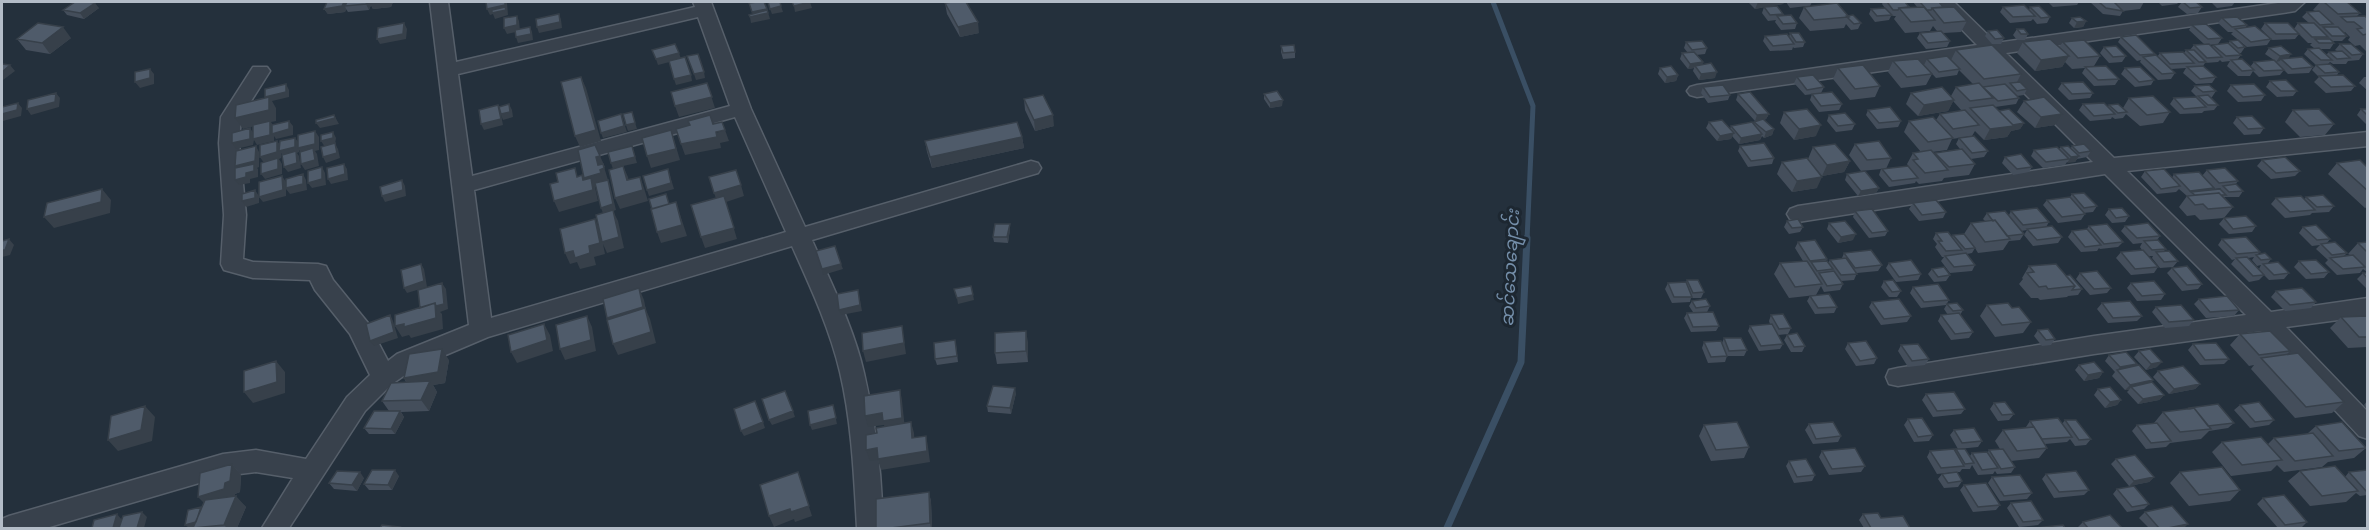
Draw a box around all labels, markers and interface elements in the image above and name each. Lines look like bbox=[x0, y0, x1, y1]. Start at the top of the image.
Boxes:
water label: ဆင်သေချောင်း bbox=[1494, 207, 1528, 327]

